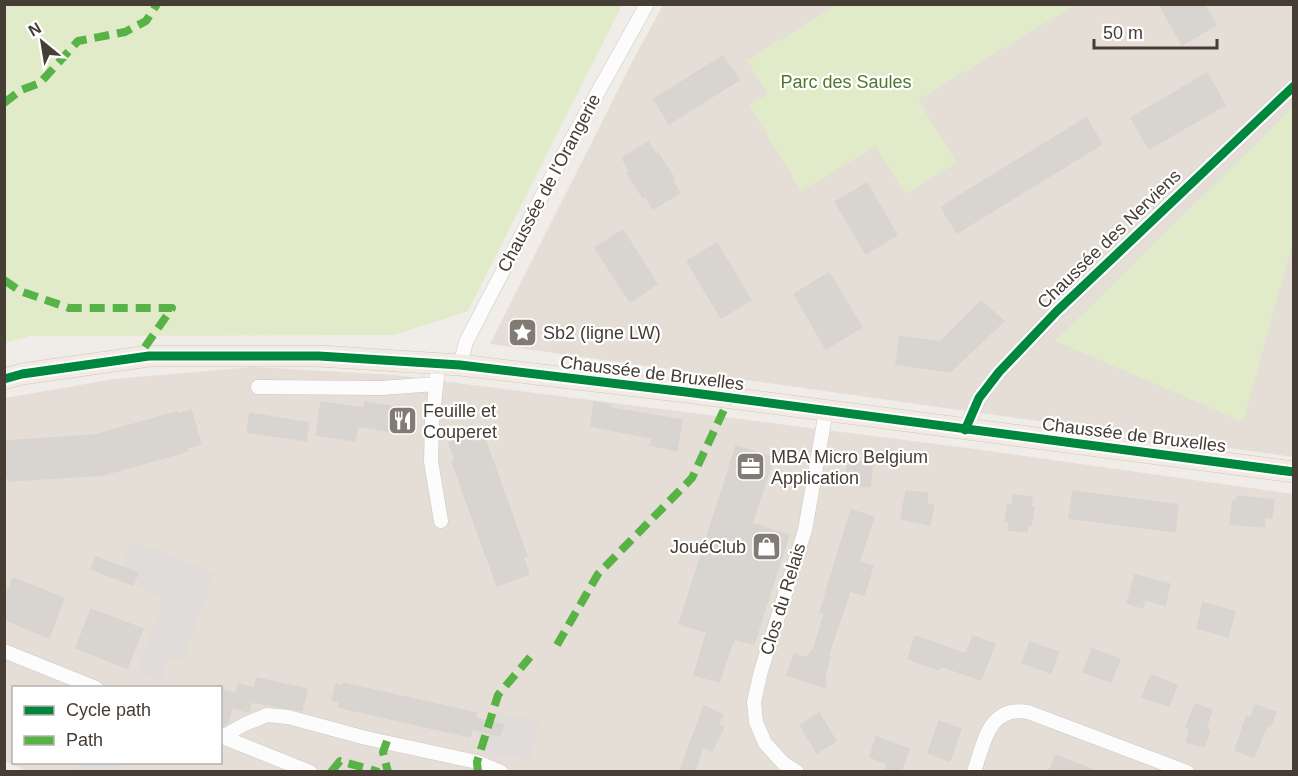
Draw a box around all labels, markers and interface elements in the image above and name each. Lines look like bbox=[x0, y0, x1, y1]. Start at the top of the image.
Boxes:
north arrow bbox=[12, 12, 72, 72]
scale bar bbox=[1094, 12, 1217, 50]
text: N bbox=[25, 19, 44, 40]
text: 50 m bbox=[1103, 23, 1143, 43]
park label: Parc des Saules bbox=[780, 72, 912, 92]
street label: Chaussée de l'Orangerie bbox=[494, 91, 604, 275]
street label: Chaussée des Nerviens bbox=[1033, 165, 1185, 313]
place icon: Sb2 (ligne LW) bbox=[506, 317, 538, 349]
place label: Sb2 (ligne LW) bbox=[543, 323, 661, 343]
street label: Chaussée de Bruxelles bbox=[559, 352, 745, 394]
place label: Feuille et Couperet bbox=[423, 401, 497, 442]
restaurant icon: Feuille et Couperet bbox=[386, 405, 418, 437]
street label: Chaussée de Bruxelles bbox=[1041, 414, 1227, 456]
place label: MBA Micro Belgium Application bbox=[771, 447, 928, 488]
office icon: MBA Micro Belgium Application bbox=[734, 451, 766, 483]
shop icon: JouéClub bbox=[751, 531, 783, 563]
place label: JouéClub bbox=[670, 537, 746, 557]
street label: Clos du Relais bbox=[756, 541, 810, 657]
legend bbox=[12, 686, 222, 764]
text: Cycle path bbox=[66, 700, 151, 720]
text: Path bbox=[66, 730, 103, 750]

